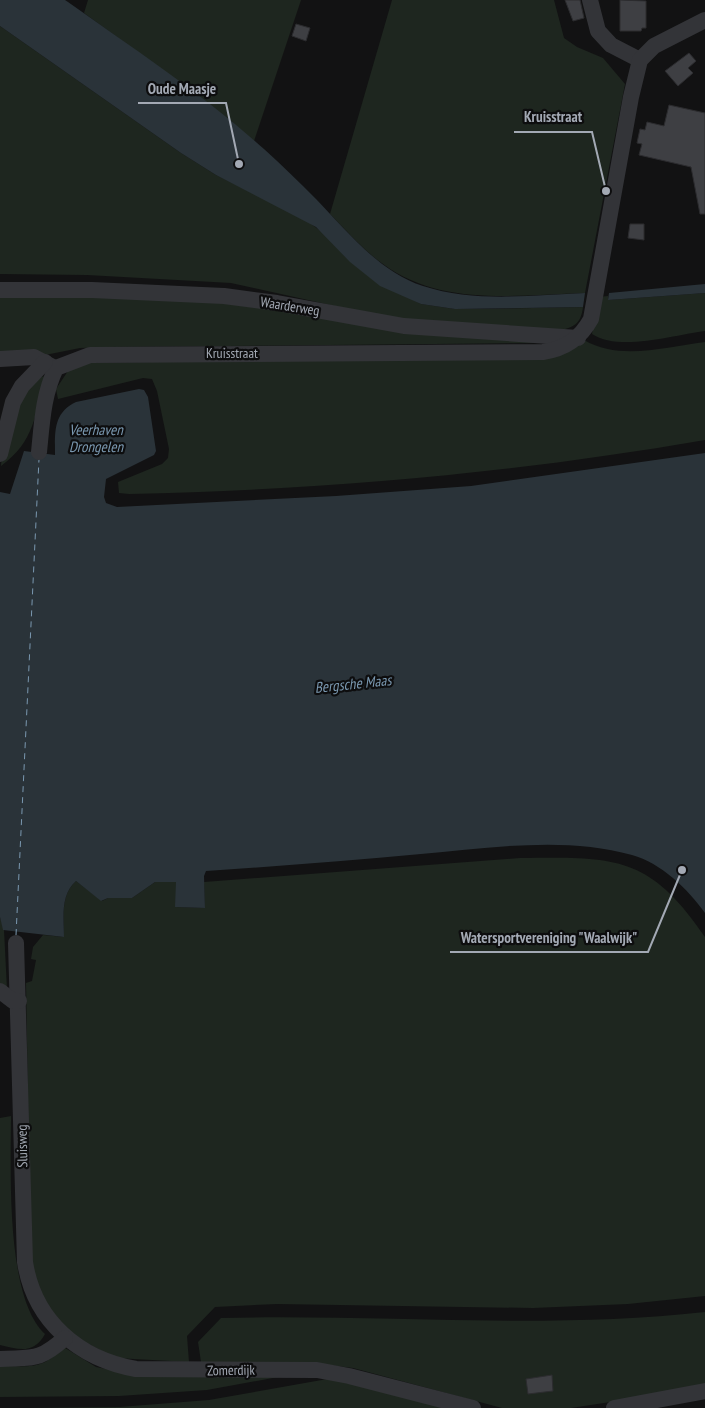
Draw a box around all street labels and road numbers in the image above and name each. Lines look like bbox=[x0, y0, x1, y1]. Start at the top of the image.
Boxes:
street label: Waarderweg bbox=[259, 292, 321, 320]
street label: Kruisstraat bbox=[206, 344, 258, 362]
street label: Sluisweg bbox=[13, 1124, 31, 1168]
street label: Zomerdijk bbox=[207, 1361, 256, 1379]

